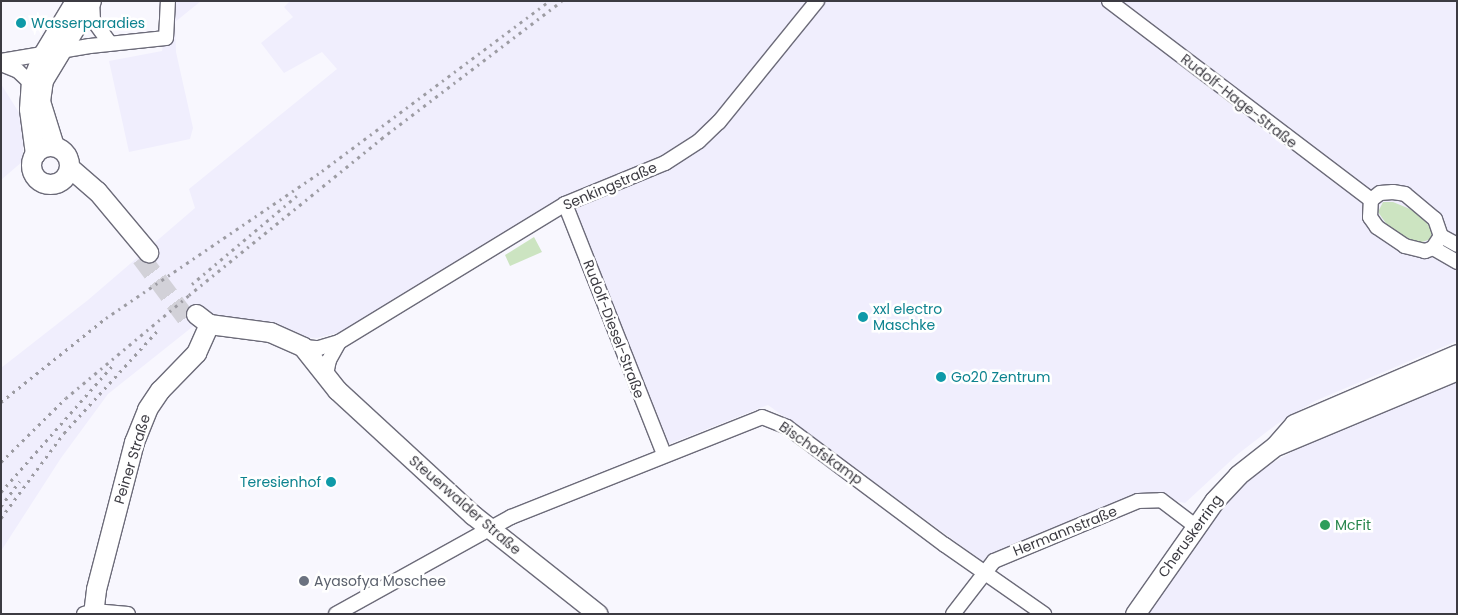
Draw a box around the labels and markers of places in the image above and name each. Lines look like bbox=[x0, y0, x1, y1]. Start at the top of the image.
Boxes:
place label: Wasserparadies bbox=[31, 15, 145, 31]
marker: Wasserparadies bbox=[15, 17, 27, 29]
place label: xxl electro Maschke bbox=[873, 301, 942, 334]
marker: xxl electro Maschke bbox=[857, 311, 869, 323]
place label: Go20 Zentrum bbox=[951, 369, 1050, 385]
marker: Go20 Zentrum bbox=[935, 371, 947, 383]
place label: Teresienhof bbox=[240, 474, 321, 490]
marker: Teresienhof bbox=[325, 476, 337, 488]
place label: McFit bbox=[1335, 517, 1371, 533]
marker: McFit bbox=[1319, 519, 1331, 531]
place label: Ayasofya Moschee bbox=[314, 573, 446, 589]
marker: Ayasofya Moschee bbox=[298, 575, 310, 587]

